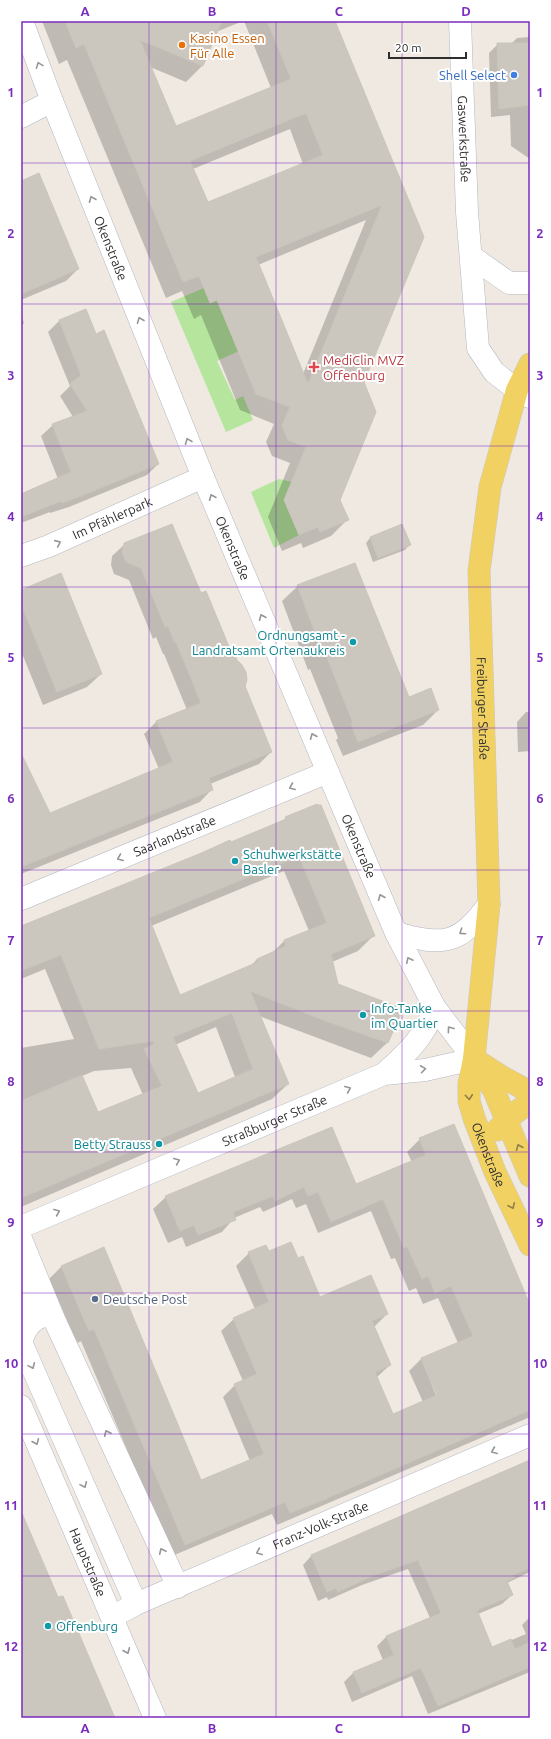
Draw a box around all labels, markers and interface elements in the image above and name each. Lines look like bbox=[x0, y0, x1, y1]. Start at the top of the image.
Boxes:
text: A bbox=[80, 4, 90, 18]
text: B bbox=[208, 4, 217, 18]
text: C bbox=[335, 4, 344, 18]
text: D bbox=[461, 4, 471, 18]
place label: Kasino Essen Für Alle bbox=[190, 31, 265, 60]
scale bar bbox=[389, 34, 466, 60]
marker: Kasino Essen Für Alle bbox=[177, 40, 187, 50]
text: 20 m bbox=[395, 41, 422, 54]
one-way arrow bbox=[35, 61, 43, 68]
place label: Shell Select bbox=[439, 68, 506, 82]
marker: Shell Select bbox=[509, 70, 519, 80]
text: 1 bbox=[7, 85, 15, 99]
text: 1 bbox=[536, 85, 544, 99]
street label: Gaswerkstraße bbox=[456, 95, 473, 183]
one-way arrow bbox=[88, 196, 96, 203]
street label: Okenstraße bbox=[92, 214, 130, 282]
text: 2 bbox=[7, 226, 15, 240]
text: 2 bbox=[536, 226, 544, 240]
one-way arrow bbox=[137, 316, 145, 324]
place label: MediClin MVZ Offenburg bbox=[323, 353, 404, 382]
marker: MediClin MVZ Offenburg bbox=[308, 361, 320, 373]
text: 3 bbox=[7, 368, 15, 382]
text: 3 bbox=[536, 368, 544, 382]
one-way arrow bbox=[185, 437, 193, 444]
street label: Im Pfählerpark bbox=[70, 494, 155, 542]
one-way arrow bbox=[208, 494, 216, 501]
text: 4 bbox=[7, 509, 15, 523]
text: 4 bbox=[536, 509, 544, 523]
street label: Okenstraße bbox=[213, 514, 253, 582]
one-way arrow bbox=[54, 539, 61, 547]
one-way arrow bbox=[259, 613, 267, 620]
place label: Ordnungsamt - Landratsamt Ortenaukreis bbox=[192, 628, 345, 657]
marker: Ordnungsamt - Landratsamt Ortenaukreis bbox=[348, 637, 358, 647]
text: 5 bbox=[7, 650, 15, 664]
text: 5 bbox=[536, 650, 544, 664]
street label: Freiburger Straße bbox=[475, 657, 492, 760]
one-way arrow bbox=[310, 733, 318, 741]
one-way arrow bbox=[288, 783, 295, 791]
text: 6 bbox=[7, 791, 15, 805]
text: 6 bbox=[536, 791, 544, 805]
street label: Saarlandstraße bbox=[131, 812, 218, 859]
street label: Okenstraße bbox=[339, 812, 379, 880]
place label: Schuhwerkstätte Basler bbox=[243, 847, 342, 876]
one-way arrow bbox=[117, 854, 124, 862]
marker: Schuhwerkstätte Basler bbox=[230, 856, 240, 866]
one-way arrow bbox=[378, 894, 386, 901]
one-way arrow bbox=[460, 927, 467, 934]
text: 7 bbox=[7, 933, 15, 947]
text: 7 bbox=[536, 933, 544, 947]
one-way arrow bbox=[407, 956, 414, 964]
place label: Info-Tanke im Quartier bbox=[371, 1001, 438, 1031]
marker: Info-Tanke im Quartier bbox=[358, 1010, 368, 1020]
one-way arrow bbox=[448, 1026, 455, 1033]
one-way arrow bbox=[420, 1065, 426, 1074]
text: 8 bbox=[7, 1074, 15, 1088]
text: 8 bbox=[536, 1074, 544, 1088]
one-way arrow bbox=[344, 1086, 352, 1094]
street label: Straßburger Straße bbox=[220, 1092, 329, 1148]
one-way arrow bbox=[465, 1094, 474, 1101]
street label: Okenstraße bbox=[469, 1120, 508, 1189]
place label: Betty Strauss bbox=[74, 1137, 151, 1151]
marker: Betty Strauss bbox=[154, 1139, 164, 1149]
one-way arrow bbox=[516, 1144, 524, 1152]
one-way arrow bbox=[173, 1158, 180, 1166]
one-way arrow bbox=[507, 1202, 515, 1210]
one-way arrow bbox=[53, 1209, 60, 1217]
text: 9 bbox=[7, 1215, 15, 1229]
text: 9 bbox=[536, 1215, 544, 1229]
place label: Deutsche Post bbox=[103, 1292, 187, 1306]
marker: Deutsche Post bbox=[90, 1294, 100, 1304]
text: 10 bbox=[4, 1356, 18, 1370]
text: 10 bbox=[533, 1356, 547, 1370]
one-way arrow bbox=[27, 1361, 35, 1369]
one-way arrow bbox=[104, 1430, 112, 1438]
one-way arrow bbox=[32, 1438, 40, 1445]
one-way arrow bbox=[491, 1446, 498, 1454]
one-way arrow bbox=[79, 1480, 87, 1488]
text: 11 bbox=[4, 1498, 18, 1512]
street label: Franz-Volk-Straße bbox=[270, 1498, 370, 1552]
text: 11 bbox=[533, 1498, 547, 1512]
street label: Hauptstraße bbox=[67, 1526, 109, 1599]
one-way arrow bbox=[256, 1547, 263, 1555]
one-way arrow bbox=[159, 1548, 167, 1556]
place label: Offenburg bbox=[56, 1619, 118, 1633]
marker: Offenburg bbox=[43, 1621, 53, 1631]
text: 12 bbox=[4, 1639, 18, 1653]
text: 12 bbox=[533, 1639, 547, 1653]
one-way arrow bbox=[122, 1647, 130, 1655]
text: A bbox=[80, 1721, 90, 1735]
text: B bbox=[208, 1721, 217, 1735]
text: C bbox=[335, 1721, 344, 1735]
text: D bbox=[461, 1721, 471, 1735]

